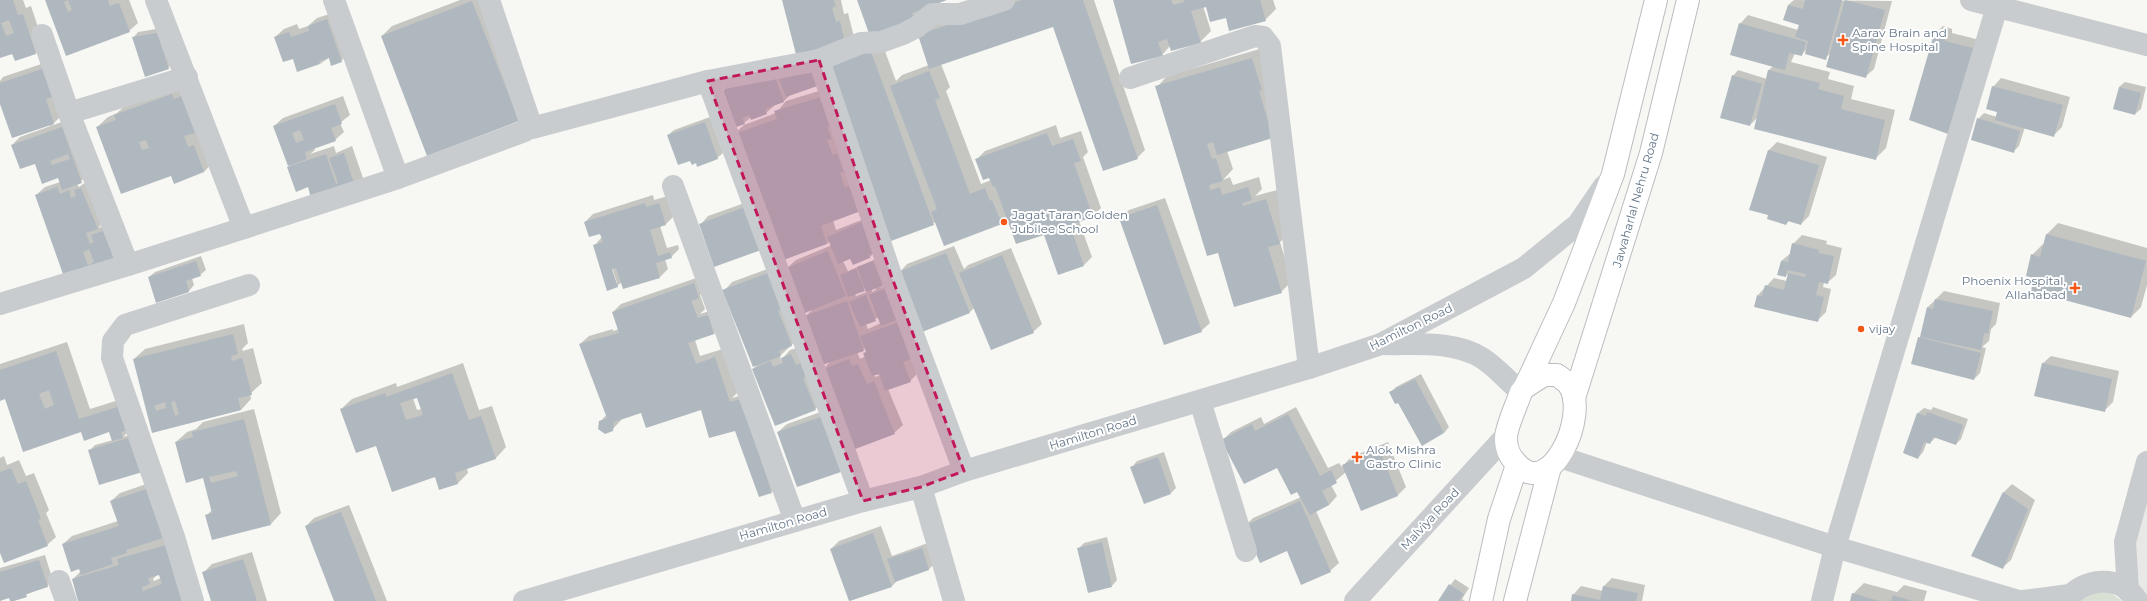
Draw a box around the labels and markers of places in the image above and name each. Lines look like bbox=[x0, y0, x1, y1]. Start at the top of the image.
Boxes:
place label: Aarav Brain and Spine Hospital bbox=[1852, 25, 1947, 54]
marker: Aarav Brain and Spine Hospital bbox=[1837, 34, 1849, 46]
place label: Jagat Taran Golden Jubilee School bbox=[1011, 207, 1128, 236]
marker: Jagat Taran Golden Jubilee School bbox=[999, 217, 1009, 227]
place label: Phoenix Hospital, Allahabad bbox=[1962, 273, 2066, 302]
marker: Phoenix Hospital, Allahabad bbox=[2069, 282, 2081, 294]
place label: vijay bbox=[1869, 321, 1896, 336]
marker: vijay bbox=[1856, 324, 1866, 334]
place label: Alok Mishra Gastro Clinic bbox=[1366, 442, 1442, 471]
marker: Alok Mishra Gastro Clinic bbox=[1351, 451, 1363, 463]

